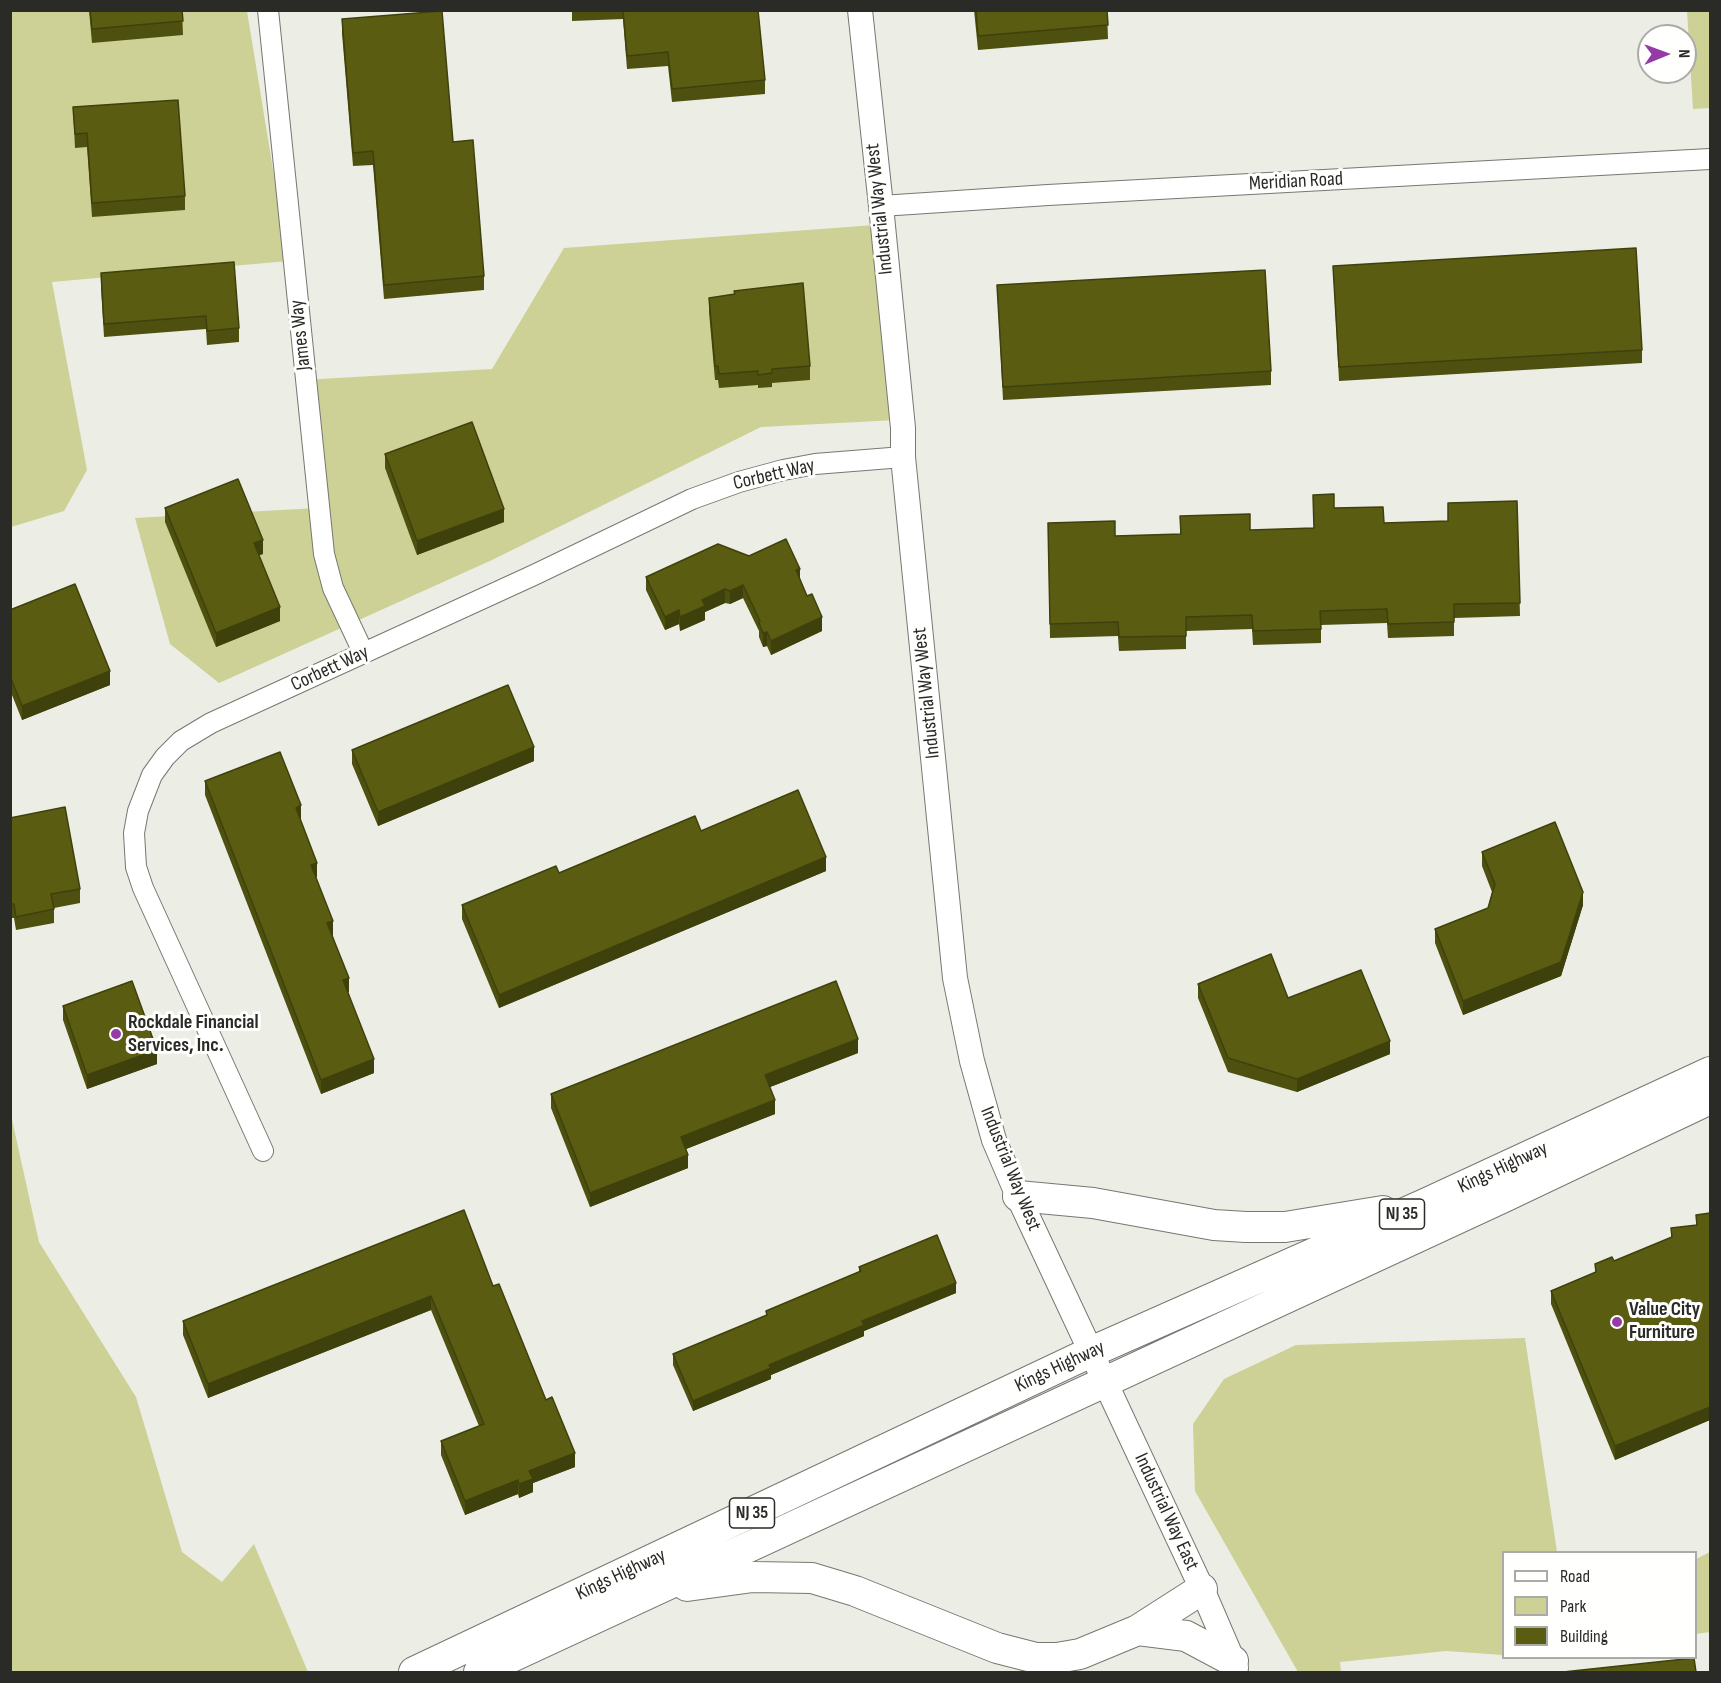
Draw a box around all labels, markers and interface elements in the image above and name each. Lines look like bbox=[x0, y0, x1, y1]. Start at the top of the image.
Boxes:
north arrow bbox=[1637, 24, 1697, 84]
text: N bbox=[1674, 49, 1693, 58]
street label: Industrial Way West bbox=[861, 142, 899, 276]
street label: Meridian Road bbox=[1248, 168, 1344, 196]
street label: James Way bbox=[285, 299, 317, 371]
street label: Corbett Way bbox=[731, 454, 817, 496]
street label: Industrial Way West bbox=[908, 626, 946, 760]
street label: Corbett Way bbox=[287, 641, 373, 697]
place label: Rockdale Financial Services, Inc. bbox=[128, 1011, 259, 1058]
marker: Rockdale Financial Services, Inc. bbox=[109, 1027, 123, 1041]
street label: Industrial Way West bbox=[974, 1104, 1046, 1234]
street label: Kings Highway bbox=[1454, 1137, 1552, 1199]
road number: NJ 35 bbox=[1380, 1199, 1424, 1229]
place label: Value City Furniture bbox=[1629, 1298, 1700, 1345]
marker: Value City Furniture bbox=[1610, 1315, 1624, 1329]
street label: Kings Highway bbox=[1011, 1336, 1109, 1398]
street label: Industrial Way East bbox=[1128, 1450, 1204, 1574]
road number: NJ 35 bbox=[730, 1498, 774, 1528]
street label: Kings Highway bbox=[572, 1544, 670, 1606]
legend bbox=[1502, 1551, 1697, 1659]
text: Road bbox=[1560, 1566, 1590, 1587]
text: Park bbox=[1560, 1596, 1586, 1617]
text: Building bbox=[1560, 1626, 1608, 1647]

